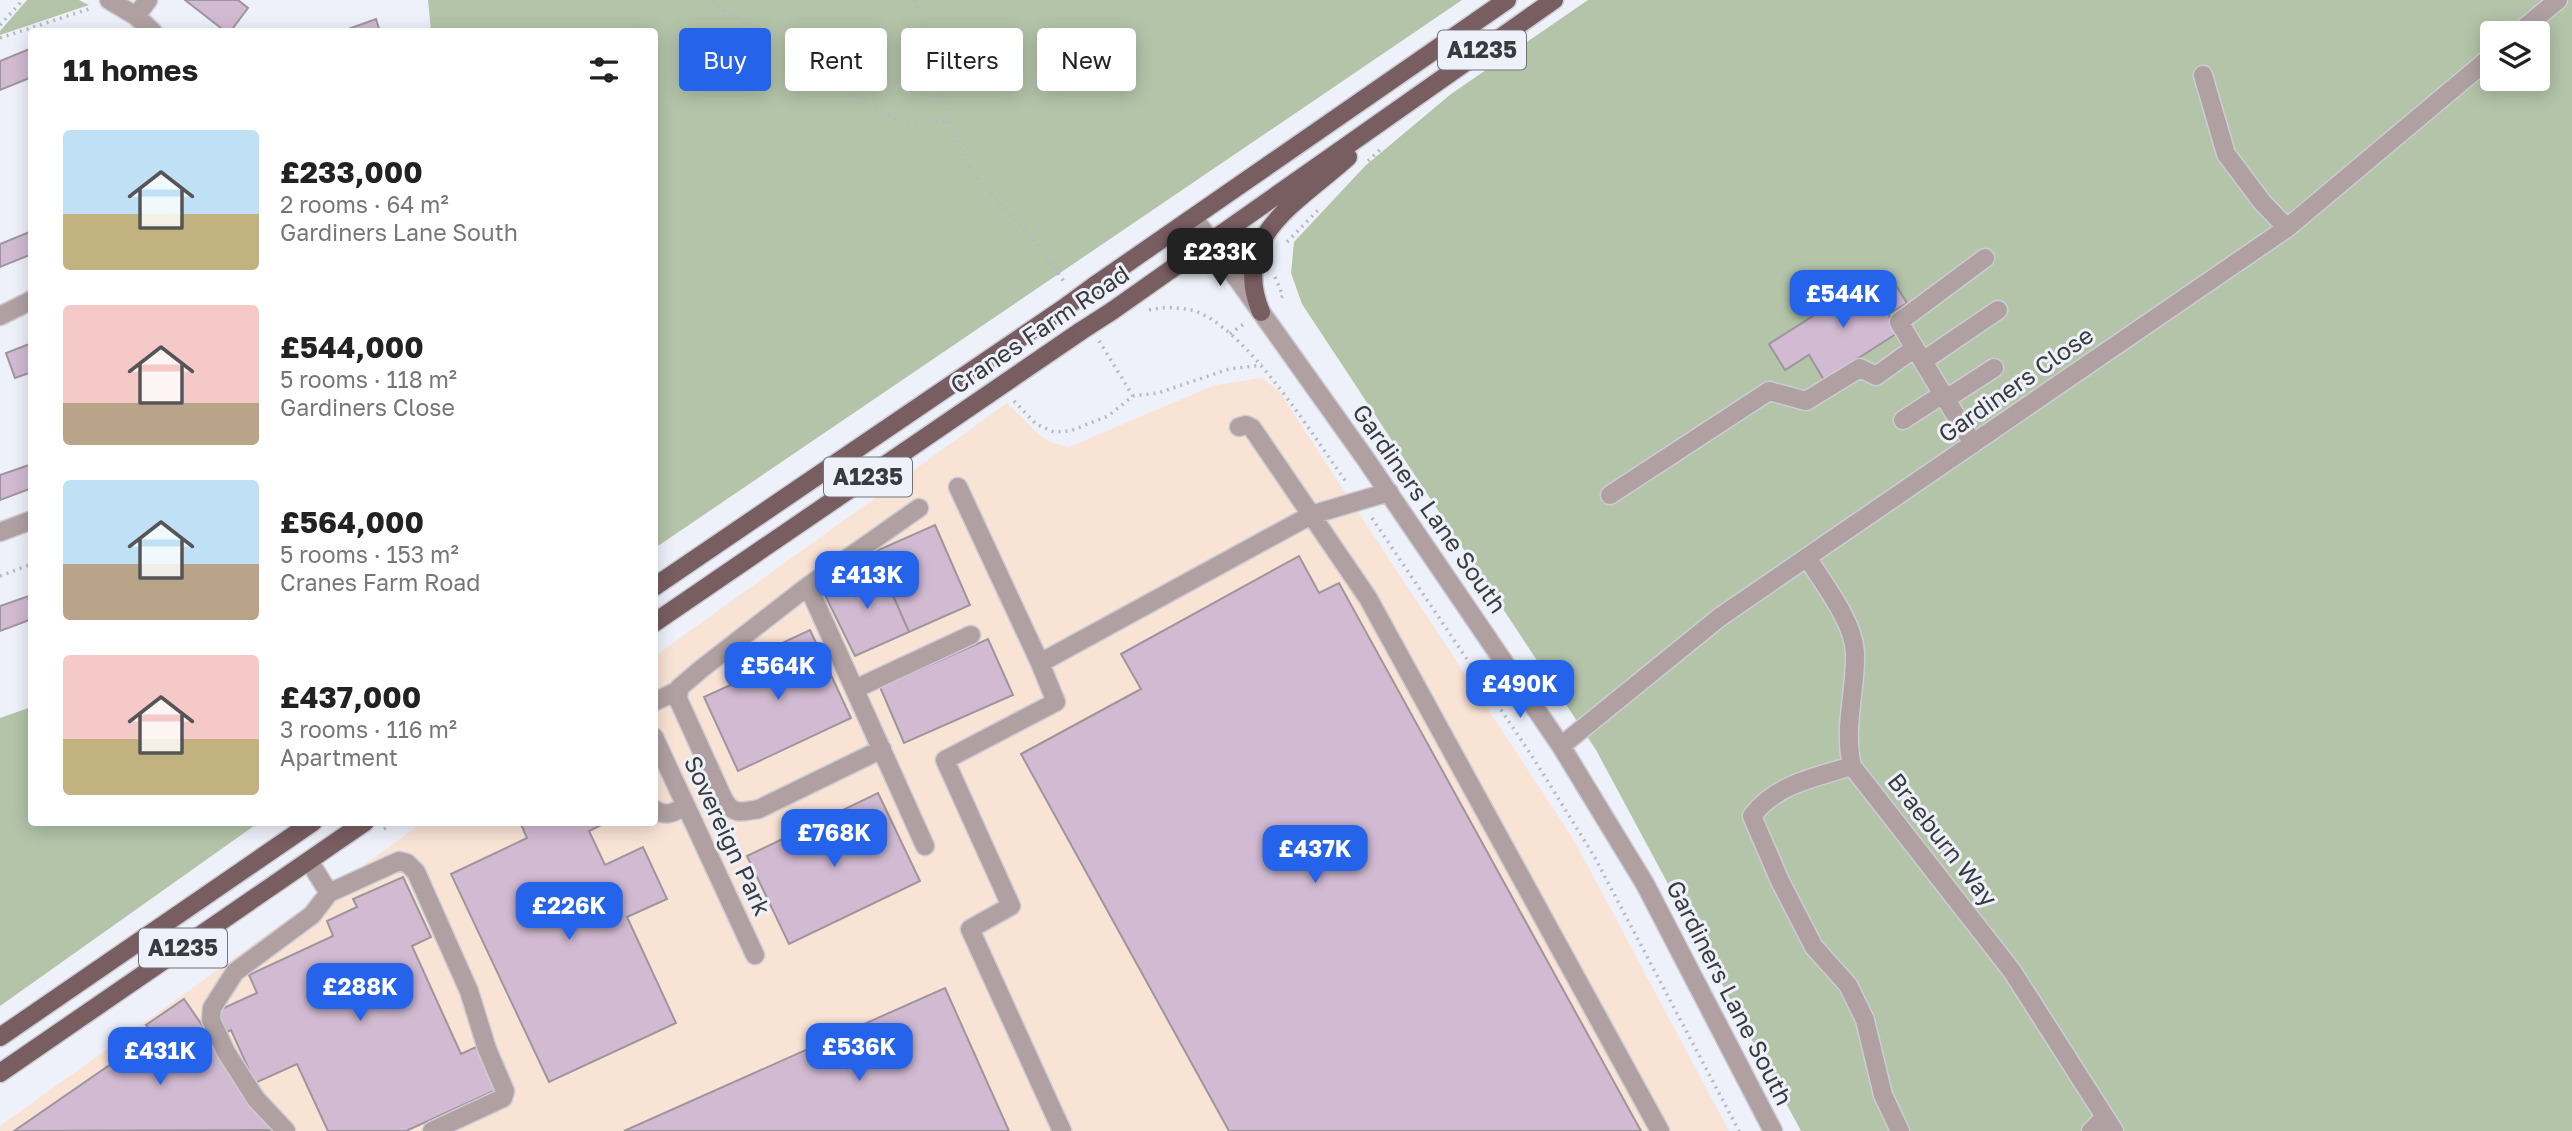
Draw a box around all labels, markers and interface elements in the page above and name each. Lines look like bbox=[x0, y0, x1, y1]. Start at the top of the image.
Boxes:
map controls bbox=[2480, 21, 2550, 91]
button: layers bbox=[2480, 21, 2550, 91]
chip: Buy bbox=[679, 28, 771, 91]
chip: Rent bbox=[785, 28, 887, 91]
chip: Filters bbox=[901, 28, 1023, 91]
chip: New bbox=[1037, 28, 1136, 91]
road number: A1235 bbox=[1438, 31, 1526, 70]
icon: filters bbox=[585, 51, 623, 89]
text: 11 homes bbox=[63, 52, 198, 88]
text: £233,000 bbox=[280, 154, 423, 190]
icon: home bbox=[119, 158, 203, 242]
text: 2 rooms · 64 m² bbox=[280, 190, 449, 218]
text: Gardiners Lane South bbox=[280, 218, 518, 246]
pin: £233K bbox=[1171, 229, 1269, 288]
text: £233K bbox=[1183, 237, 1257, 265]
street label: Cranes Farm Road bbox=[944, 258, 1134, 399]
pin: £544K bbox=[1794, 270, 1892, 330]
text: £544K bbox=[1806, 279, 1880, 307]
street label: Gardiners Close bbox=[1932, 320, 2098, 448]
text: £544,000 bbox=[280, 329, 424, 365]
icon: home bbox=[119, 333, 203, 417]
text: 5 rooms · 118 m² bbox=[280, 365, 457, 393]
text: Gardiners Close bbox=[280, 393, 455, 421]
street label: Gardiners Lane South bbox=[1347, 398, 1513, 618]
road number: A1235 bbox=[824, 457, 912, 496]
text: £564,000 bbox=[280, 504, 424, 540]
icon: home bbox=[119, 508, 203, 592]
text: 5 rooms · 153 m² bbox=[280, 540, 459, 568]
pin: £413K bbox=[818, 552, 916, 611]
text: £413K bbox=[831, 560, 903, 588]
text: Cranes Farm Road bbox=[280, 568, 480, 596]
pin: £564K bbox=[729, 642, 827, 702]
text: £564K bbox=[741, 651, 815, 679]
pin: £490K bbox=[1471, 660, 1569, 720]
text: £490K bbox=[1482, 669, 1558, 697]
text: £437,000 bbox=[280, 679, 421, 715]
icon: home bbox=[119, 683, 203, 767]
text: 3 rooms · 116 m² bbox=[280, 715, 457, 743]
text: Apartment bbox=[280, 743, 398, 771]
street label: Sovereign Park bbox=[679, 751, 778, 920]
street label: Braeburn Way bbox=[1882, 767, 2004, 911]
pin: £768K bbox=[785, 810, 883, 869]
text: £768K bbox=[797, 818, 871, 846]
pin: £437K bbox=[1266, 826, 1364, 885]
text: £437K bbox=[1279, 834, 1351, 862]
street label: Gardiners Lane South bbox=[1661, 875, 1800, 1110]
pin: £226K bbox=[520, 883, 618, 942]
text: £226K bbox=[532, 891, 606, 919]
road number: A1235 bbox=[139, 928, 227, 967]
pin: £288K bbox=[311, 964, 409, 1023]
text: £288K bbox=[322, 972, 398, 1000]
pin: £536K bbox=[810, 1024, 908, 1083]
pin: £431K bbox=[111, 1028, 209, 1087]
text: £536K bbox=[822, 1032, 896, 1060]
text: £431K bbox=[124, 1036, 196, 1064]

